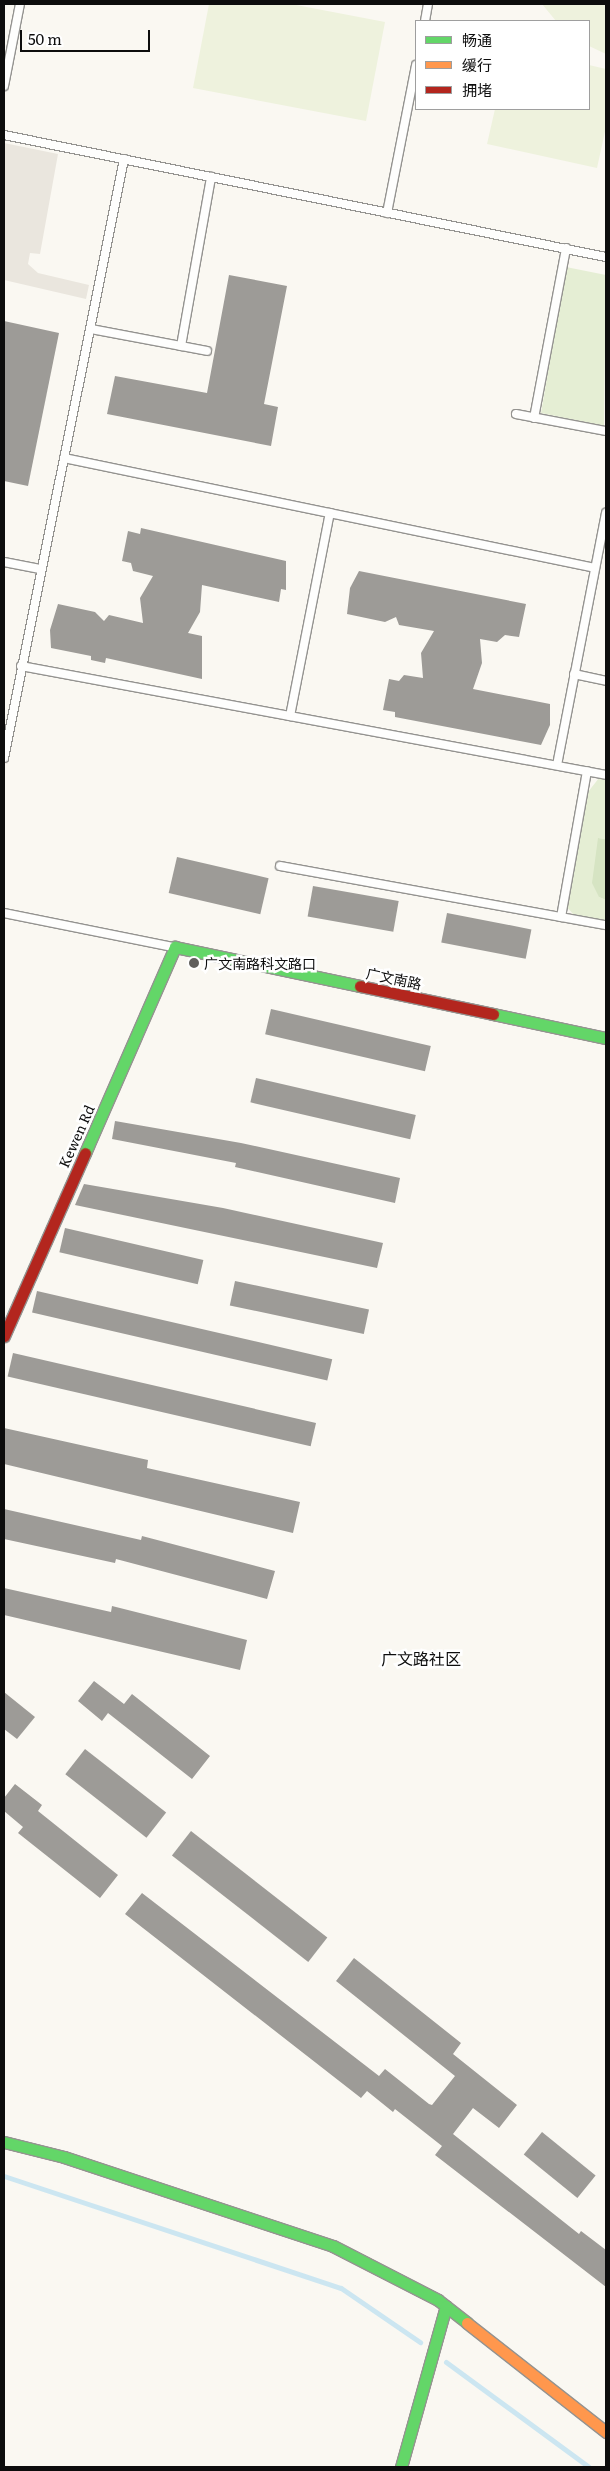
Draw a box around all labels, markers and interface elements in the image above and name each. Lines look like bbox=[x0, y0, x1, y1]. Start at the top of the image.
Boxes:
scale bar bbox=[22, 20, 152, 52]
legend bbox=[415, 20, 590, 110]
text: 50 m bbox=[28, 27, 62, 50]
text: 畅通 bbox=[462, 28, 492, 51]
text: 缓行 bbox=[462, 53, 492, 76]
text: 拥堵 bbox=[462, 78, 492, 101]
place label: 广文南路科文路口 bbox=[204, 955, 316, 971]
marker: 广文南路科文路口 bbox=[188, 957, 200, 969]
street label: 广文南路 bbox=[365, 964, 423, 992]
street label: Kewen Rd bbox=[55, 1102, 97, 1170]
district label: 广文路社区 bbox=[381, 1648, 461, 1668]

